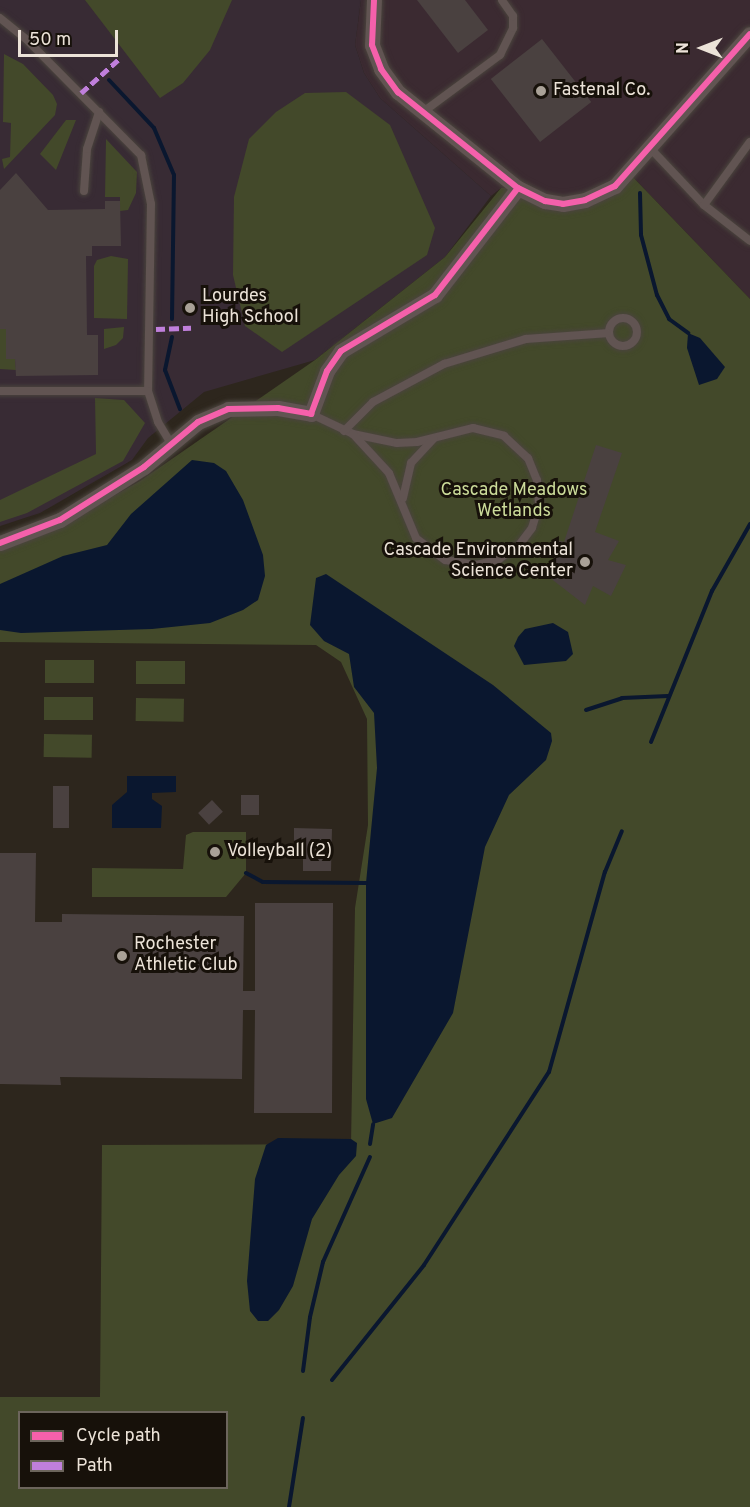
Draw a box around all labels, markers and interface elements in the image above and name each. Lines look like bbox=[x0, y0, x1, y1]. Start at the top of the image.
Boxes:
scale bar bbox=[21, 18, 122, 56]
north arrow bbox=[672, 18, 732, 78]
text: 50 m bbox=[29, 29, 71, 52]
text: N bbox=[674, 42, 694, 54]
place label: Fastenal Co. bbox=[553, 80, 650, 102]
marker: Fastenal Co. bbox=[534, 84, 548, 98]
place label: Lourdes High School bbox=[202, 287, 299, 330]
marker: Lourdes High School bbox=[183, 301, 197, 315]
park label: Cascade Meadows Wetlands bbox=[440, 481, 588, 524]
place label: Cascade Environmental Science Center bbox=[384, 541, 573, 584]
marker: Cascade Environmental Science Center bbox=[578, 555, 592, 569]
place label: Volleyball (2) bbox=[227, 841, 332, 863]
marker: Volleyball (2) bbox=[208, 845, 222, 859]
place label: Rochester Athletic Club bbox=[134, 935, 238, 978]
marker: Rochester Athletic Club bbox=[115, 949, 129, 963]
legend bbox=[18, 1411, 228, 1489]
text: Cycle path bbox=[76, 1425, 161, 1448]
text: Path bbox=[76, 1455, 113, 1478]

